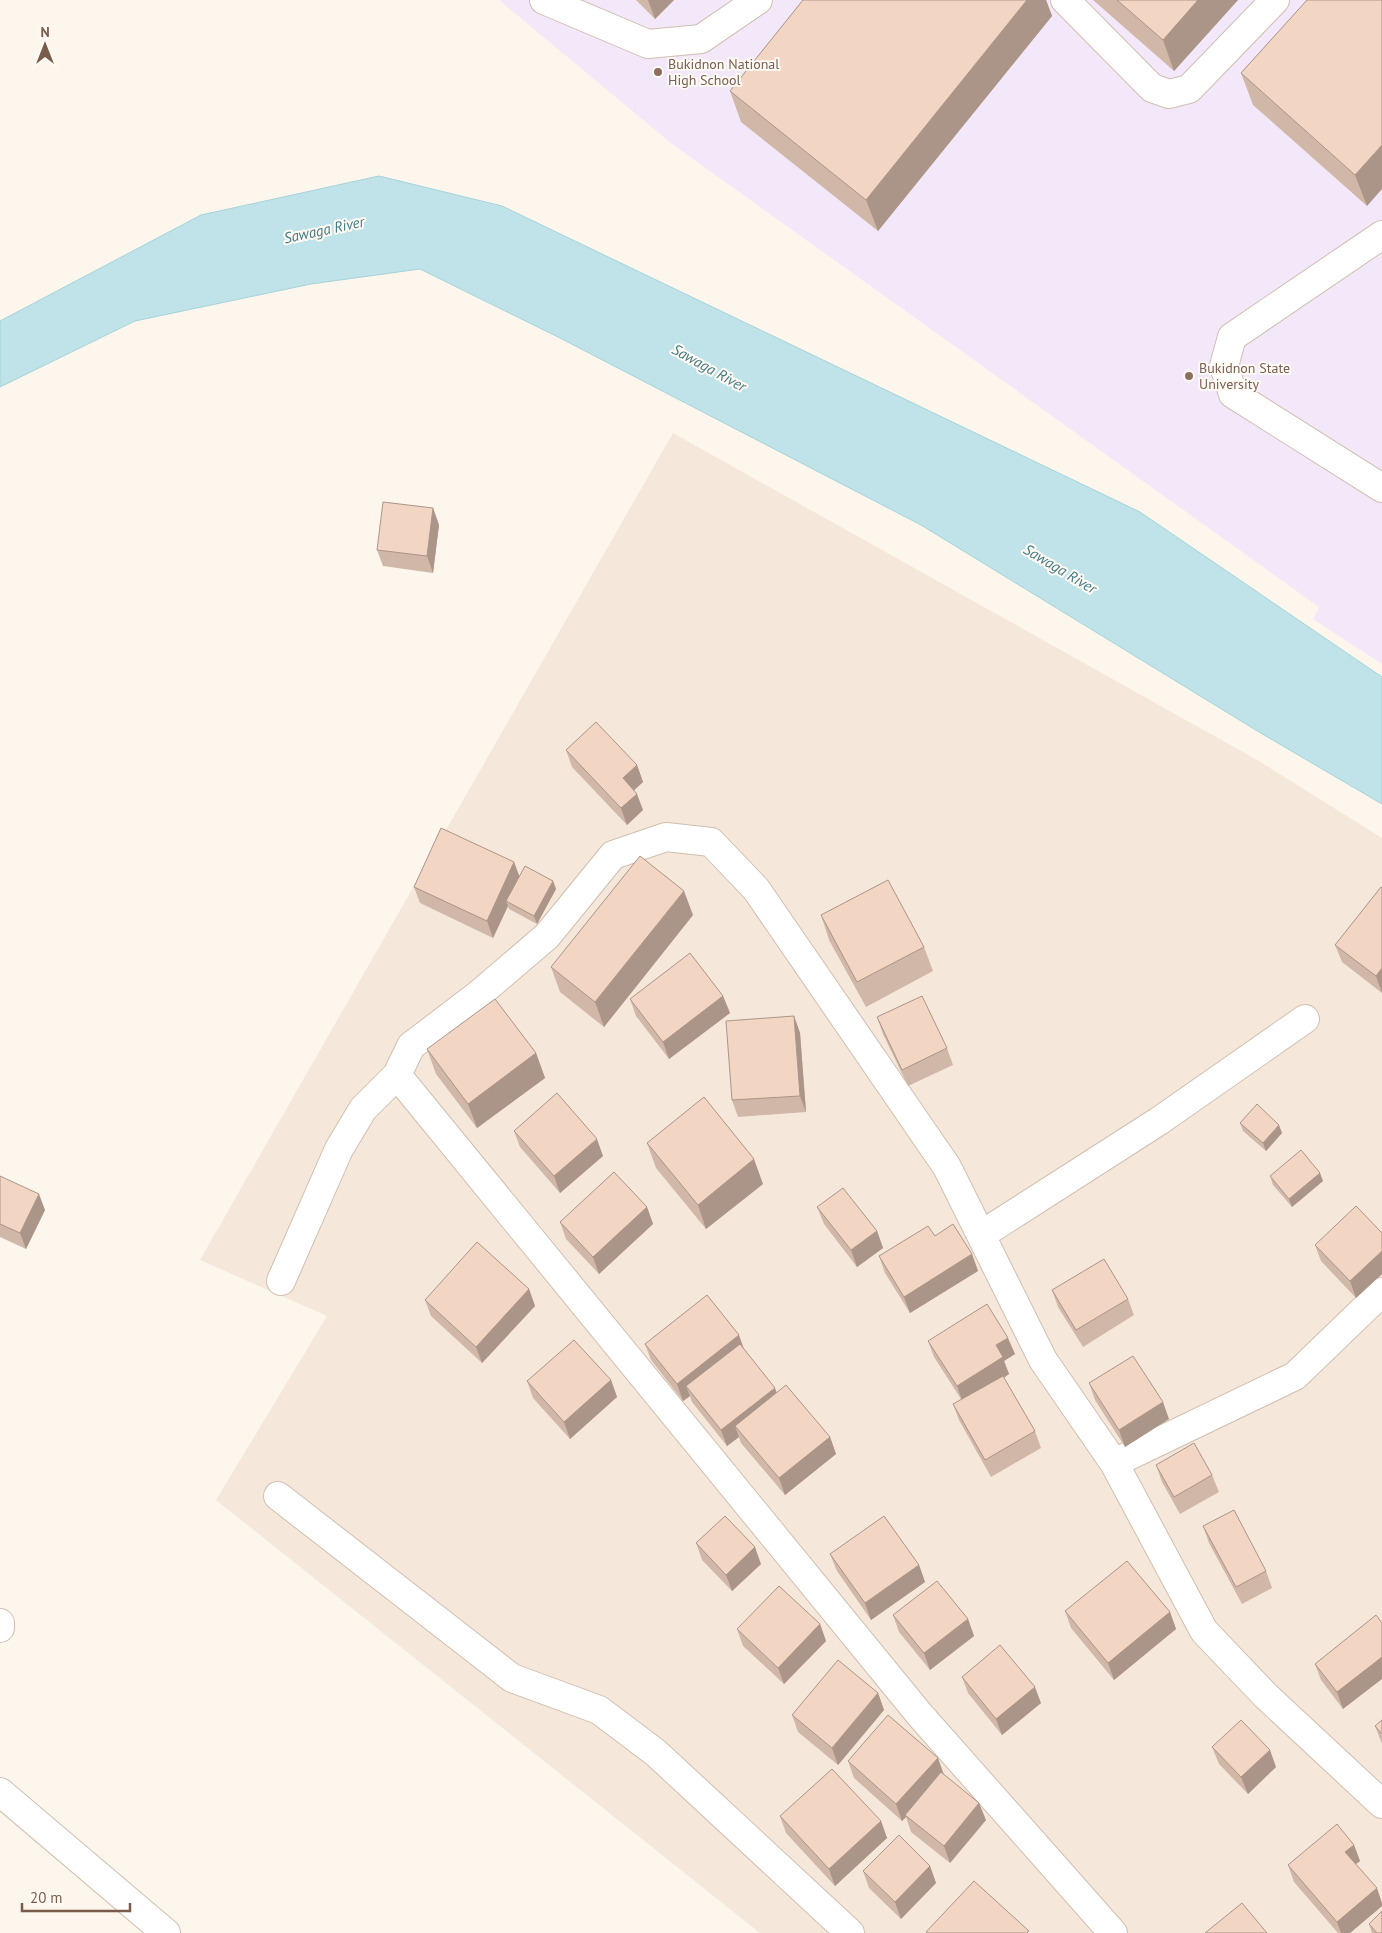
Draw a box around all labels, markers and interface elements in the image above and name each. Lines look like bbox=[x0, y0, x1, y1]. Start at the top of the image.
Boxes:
north arrow bbox=[20, 20, 70, 70]
text: N bbox=[40, 23, 50, 41]
place label: Bukidnon National High School bbox=[668, 55, 779, 89]
marker: Bukidnon National High School bbox=[652, 66, 664, 78]
water label: Sawaga River bbox=[282, 211, 367, 247]
water label: Sawaga River bbox=[669, 339, 751, 396]
place label: Bukidnon State University bbox=[1199, 359, 1290, 393]
marker: Bukidnon State University bbox=[1183, 370, 1195, 382]
water label: Sawaga River bbox=[1020, 539, 1101, 598]
scale bar bbox=[22, 1880, 130, 1912]
text: 20 m bbox=[30, 1888, 63, 1907]

